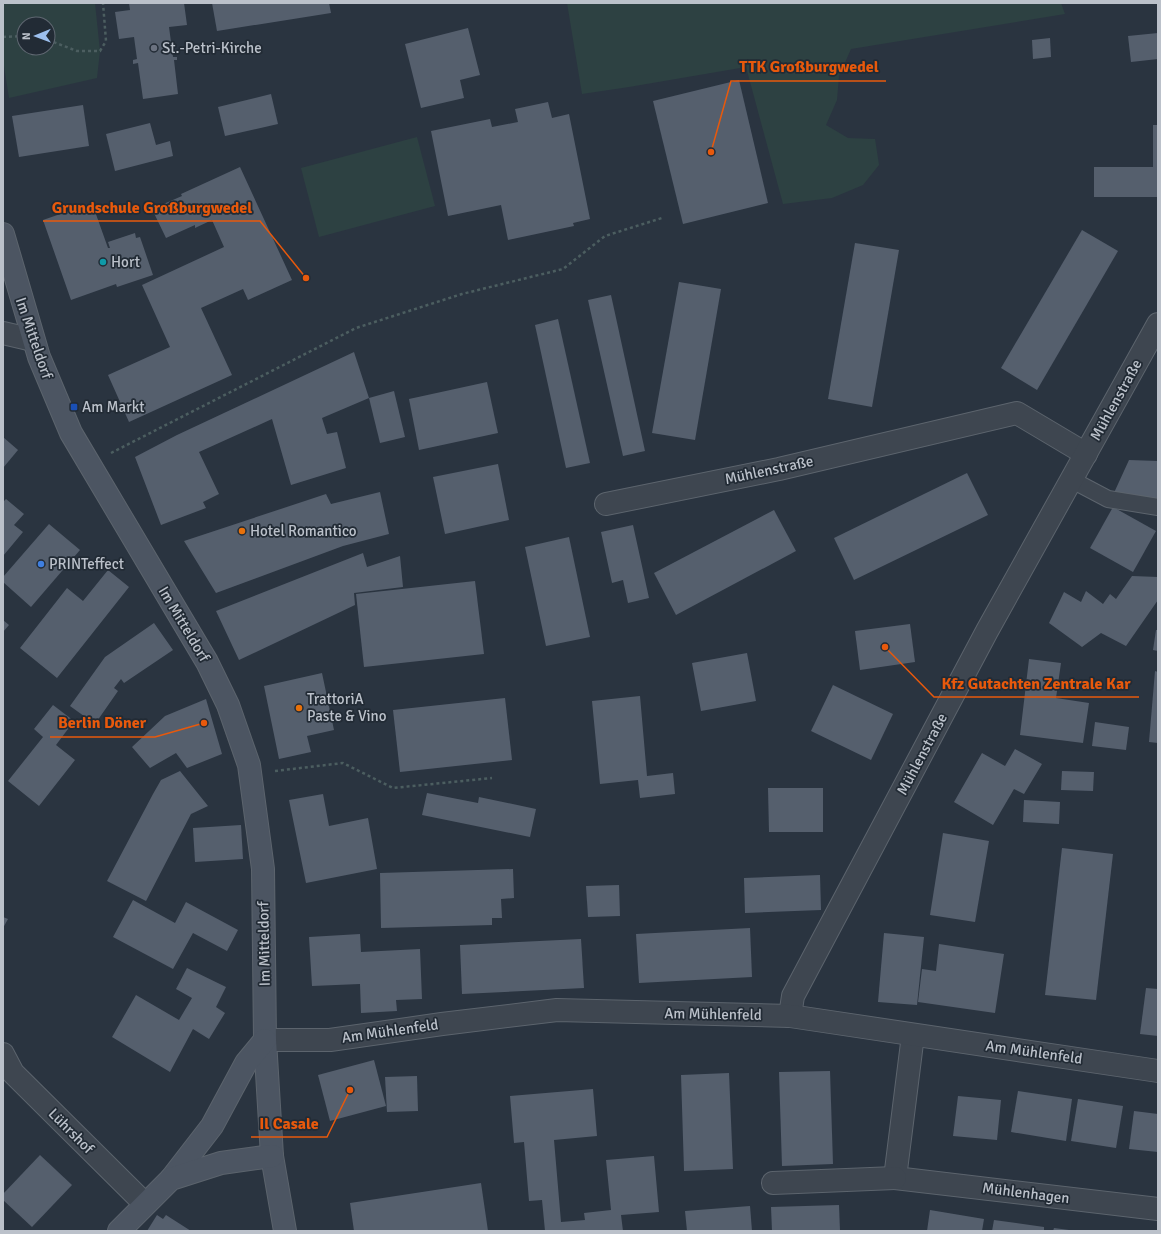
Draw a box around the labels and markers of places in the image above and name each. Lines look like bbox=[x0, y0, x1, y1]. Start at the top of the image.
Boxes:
place label: St.-Petri-Kirche bbox=[162, 39, 262, 57]
marker: St.-Petri-Kirche bbox=[149, 43, 159, 53]
callout: TTK Großburgwedel bbox=[731, 53, 886, 81]
callout: Grundschule Großburgwedel bbox=[43, 193, 260, 221]
place label: Hort bbox=[111, 253, 140, 271]
marker: Hort bbox=[98, 257, 108, 267]
place label: Am Markt bbox=[82, 398, 144, 416]
marker: Am Markt bbox=[69, 402, 79, 412]
place label: Hotel Romantico bbox=[250, 522, 357, 540]
marker: Hotel Romantico bbox=[237, 526, 247, 536]
place label: PRINTeffect bbox=[49, 555, 124, 573]
marker: PRINTeffect bbox=[36, 559, 46, 569]
callout: Kfz Gutachten Zentrale Kar bbox=[934, 669, 1139, 697]
place label: TrattoriA Paste & Vino bbox=[307, 690, 387, 725]
marker: TrattoriA Paste & Vino bbox=[294, 703, 304, 713]
callout: Berlin Döner bbox=[50, 709, 155, 737]
callout: Il Casale bbox=[251, 1109, 327, 1137]

